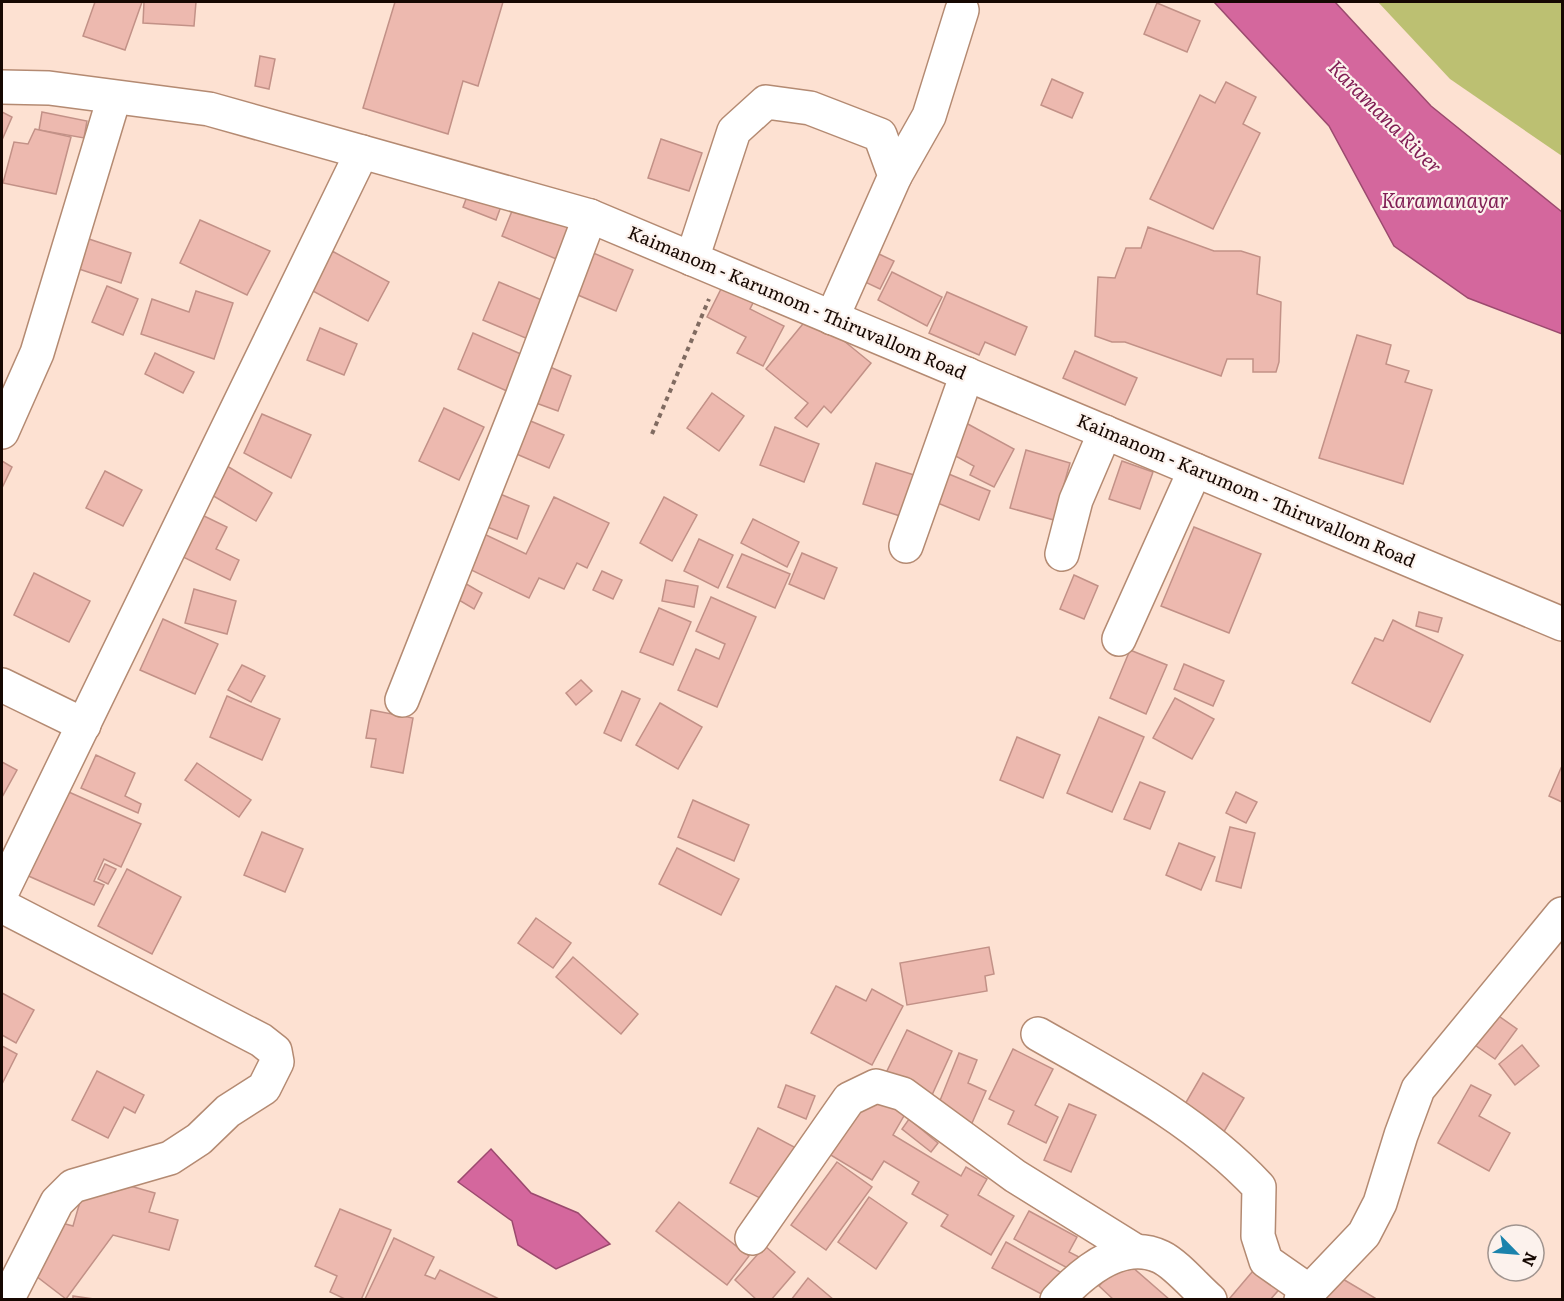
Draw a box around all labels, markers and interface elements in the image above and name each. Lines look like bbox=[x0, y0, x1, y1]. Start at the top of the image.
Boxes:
water label: Karamana River bbox=[1323, 52, 1450, 179]
water label: Karamanayar bbox=[1381, 184, 1509, 214]
street label: Kaimanom - Karumom - Thiruvallom Road bbox=[624, 218, 971, 385]
street label: Kaimanom - Karumom - Thiruvallom Road bbox=[1073, 406, 1420, 573]
north arrow bbox=[1486, 1223, 1546, 1283]
text: N bbox=[1517, 1249, 1544, 1271]

